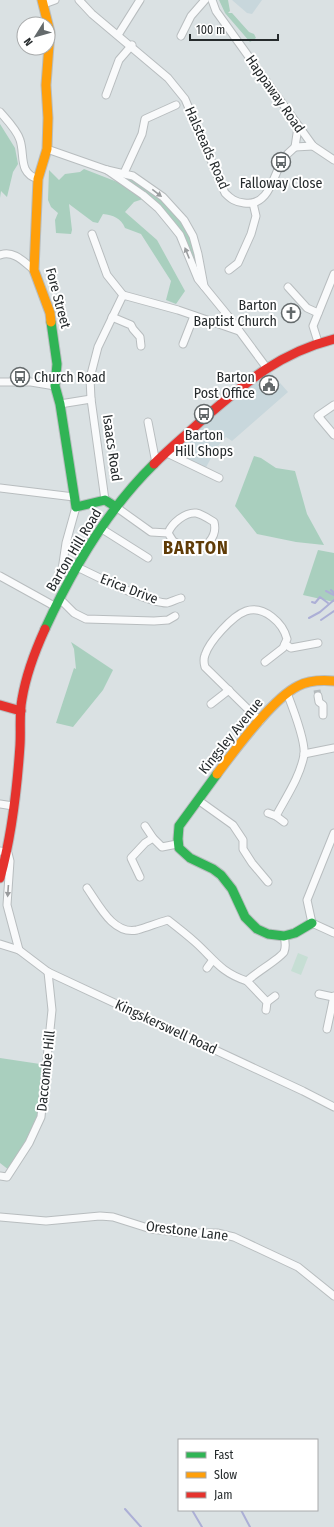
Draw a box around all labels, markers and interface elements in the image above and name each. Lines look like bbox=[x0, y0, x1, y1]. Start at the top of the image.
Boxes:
north arrow bbox=[16, 16, 56, 56]
scale bar bbox=[190, 16, 278, 42]
text: 100 m bbox=[196, 23, 225, 37]
text: N bbox=[21, 35, 36, 48]
street label: Happaway Road bbox=[242, 52, 308, 136]
street label: Halsteads Road bbox=[181, 104, 233, 192]
bus stop icon: Falloway Close bbox=[270, 151, 292, 173]
place label: Falloway Close bbox=[240, 175, 322, 192]
one-way arrow bbox=[151, 189, 162, 197]
one-way arrow bbox=[184, 247, 190, 259]
street label: Fore Street bbox=[42, 266, 74, 331]
place label: Barton Baptist Church bbox=[194, 297, 277, 330]
church icon: Barton Baptist Church bbox=[280, 302, 302, 324]
bus stop icon: Church Road bbox=[9, 366, 31, 388]
place label: Church Road bbox=[34, 369, 106, 386]
place label: Barton Post Office bbox=[194, 369, 255, 402]
public building icon: Barton Post Office bbox=[258, 374, 280, 396]
bus stop icon: Barton Hill Shops bbox=[193, 403, 215, 425]
street label: Isaacs Road bbox=[99, 413, 125, 483]
place label: Barton Hill Shops bbox=[175, 427, 233, 460]
street label: Barton Hill Road bbox=[43, 506, 105, 594]
district label: BARTON bbox=[163, 537, 229, 559]
street label: Erica Drive bbox=[98, 570, 160, 608]
street label: Kingsley Avenue bbox=[195, 695, 267, 777]
one-way arrow bbox=[4, 885, 11, 897]
street label: Kingskerswell Road bbox=[112, 996, 220, 1058]
street label: Daccombe Hill bbox=[33, 1029, 59, 1112]
street label: Orestone Lane bbox=[145, 1218, 229, 1244]
legend bbox=[178, 1439, 318, 1511]
text: Fast bbox=[214, 1448, 233, 1462]
text: Slow bbox=[214, 1468, 237, 1482]
text: Jam bbox=[214, 1488, 232, 1502]

